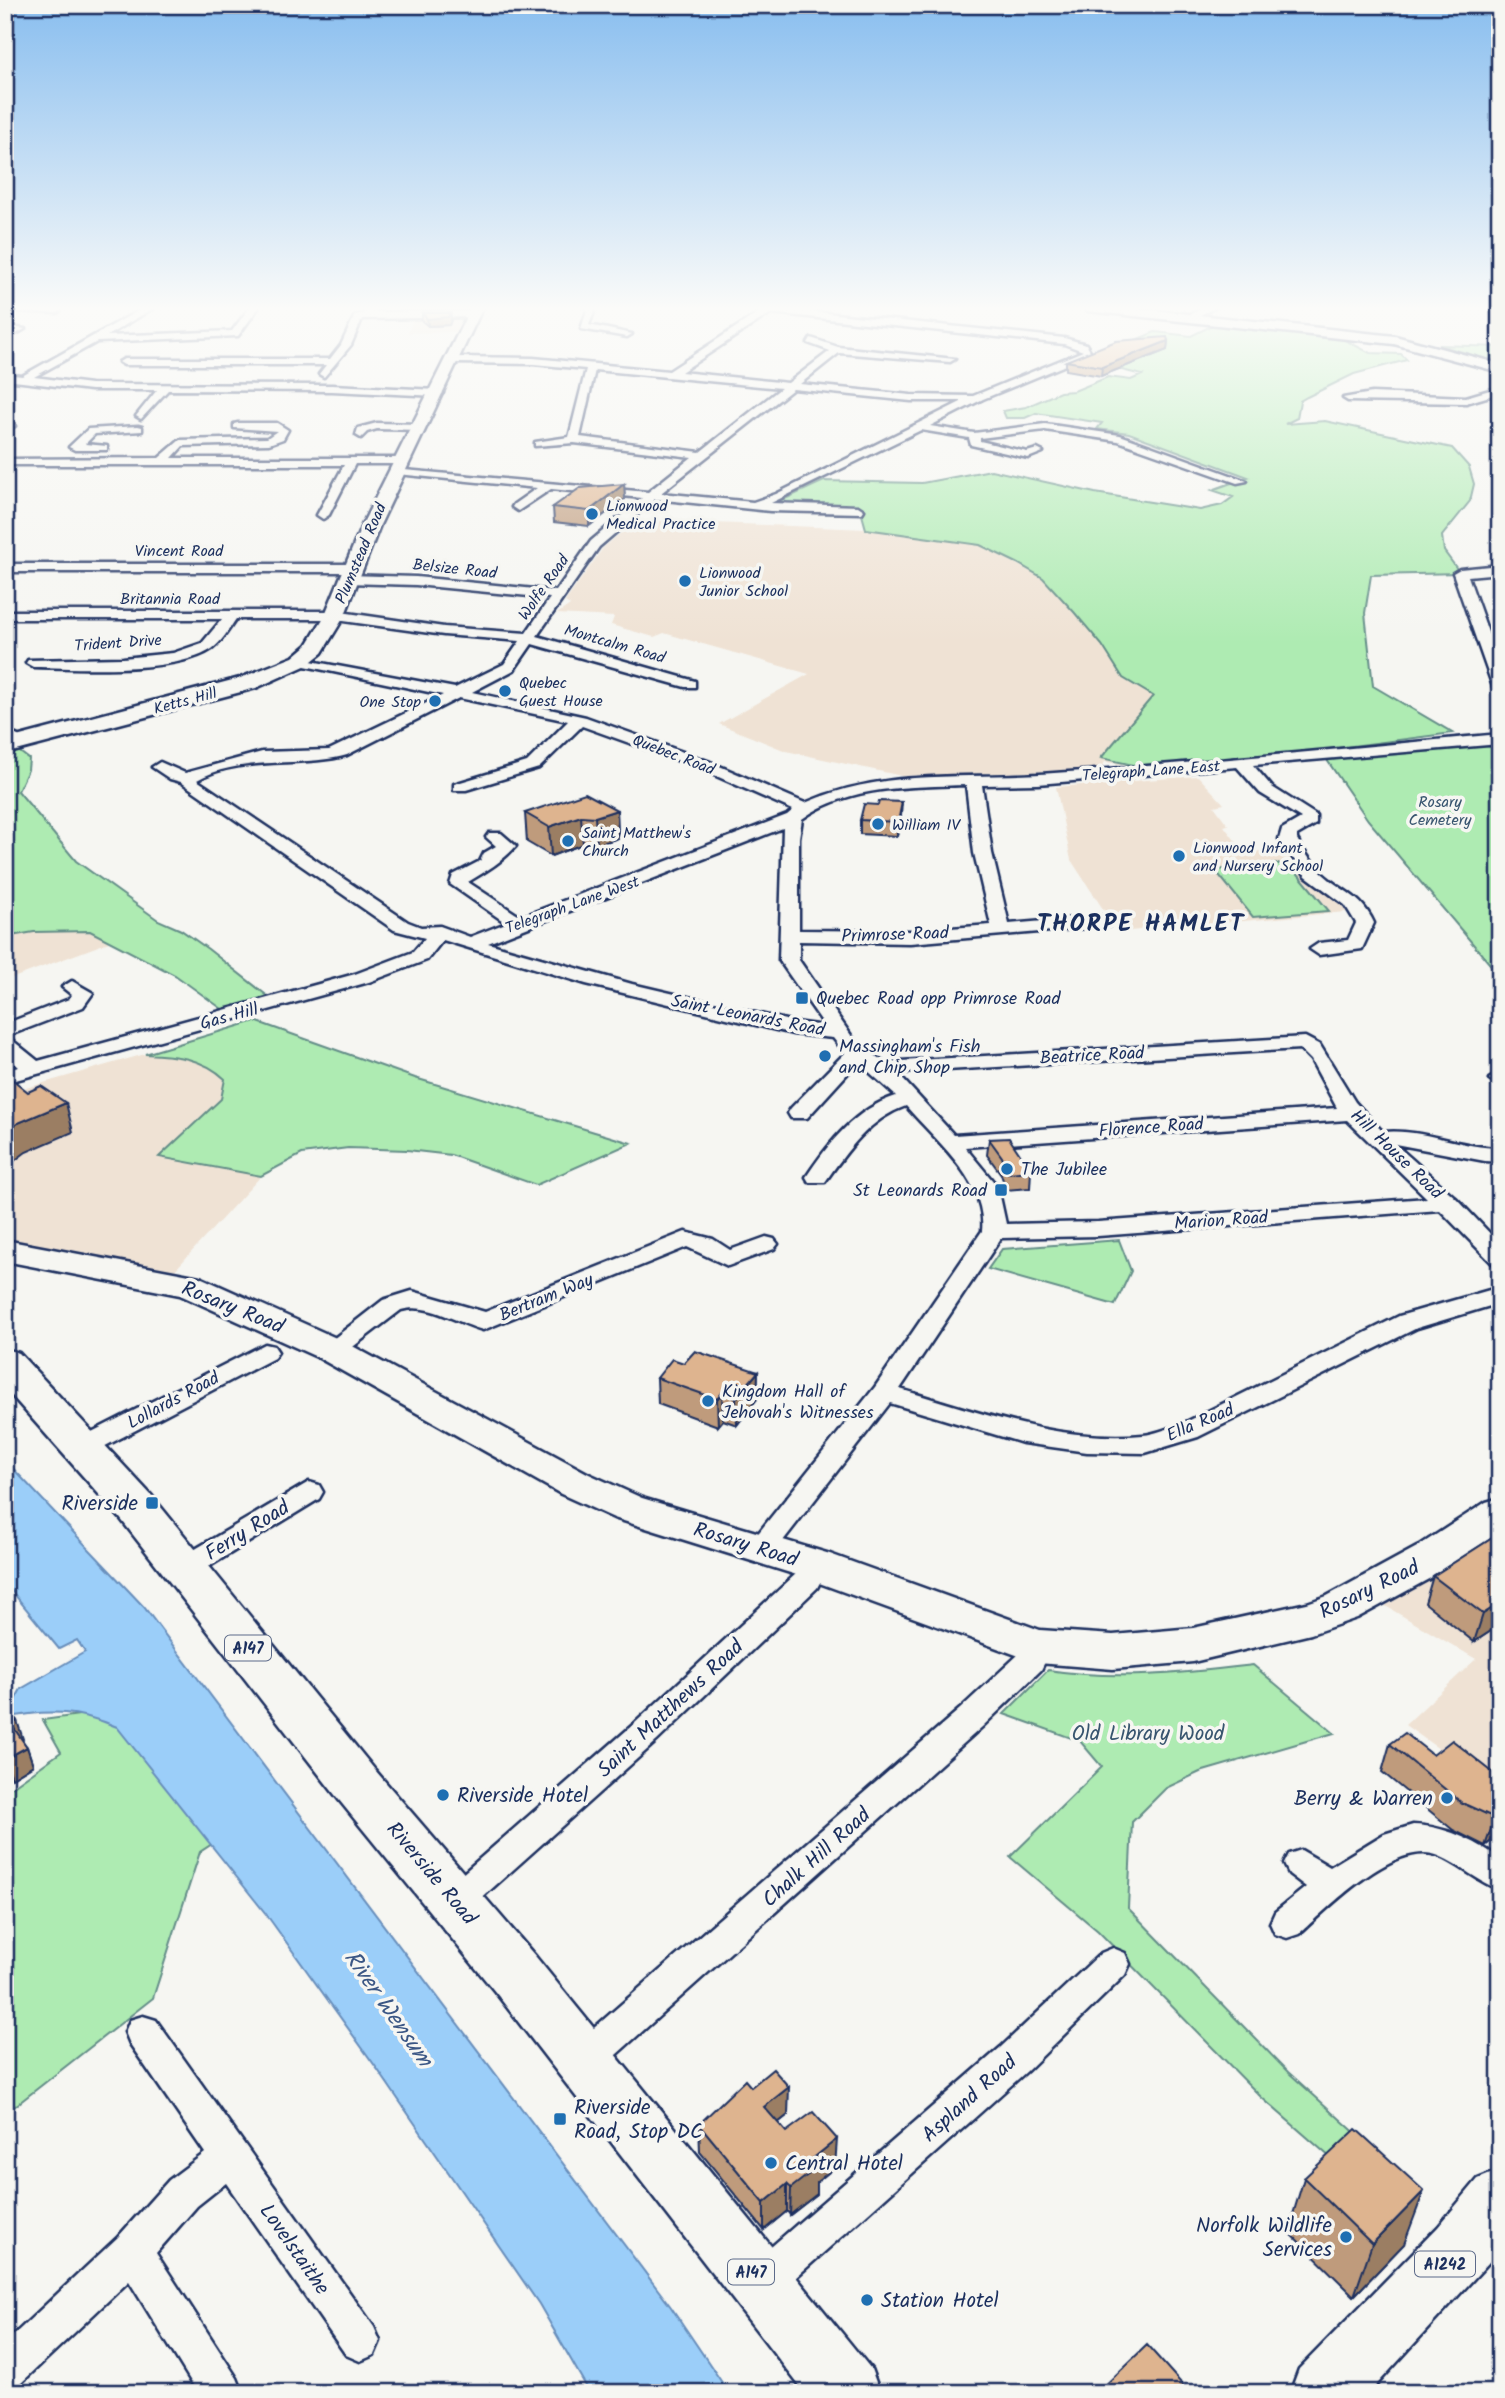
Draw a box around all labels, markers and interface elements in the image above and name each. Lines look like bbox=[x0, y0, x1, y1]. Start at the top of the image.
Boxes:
place label: Lionwood Medical Practice bbox=[606, 494, 716, 537]
street label: Plumstead Road bbox=[329, 498, 394, 608]
marker: Lionwood Medical Practice bbox=[584, 506, 600, 522]
street label: Vincent Road bbox=[135, 539, 224, 564]
street label: Wolfe Road bbox=[512, 549, 577, 626]
street label: Belsize Road bbox=[411, 553, 499, 586]
place label: Lionwood Junior School bbox=[699, 561, 788, 604]
marker: Lionwood Junior School bbox=[677, 573, 693, 589]
street label: Britannia Road bbox=[120, 587, 221, 612]
street label: Montcalm Road bbox=[561, 618, 669, 671]
street label: Trident Drive bbox=[74, 628, 163, 659]
place label: Quebec Guest House bbox=[519, 671, 603, 714]
street label: Ketts Hill bbox=[151, 681, 220, 722]
marker: Quebec Guest House bbox=[497, 683, 513, 699]
place label: One Stop bbox=[359, 690, 421, 715]
marker: One Stop bbox=[427, 693, 443, 709]
street label: Quebec Road bbox=[629, 728, 719, 783]
street label: Telegraph Lane East bbox=[1081, 754, 1222, 789]
park label: Rosary Cemetery bbox=[1409, 790, 1472, 833]
place label: William IV bbox=[892, 813, 962, 838]
marker: William IV bbox=[870, 816, 886, 832]
place label: Saint Matthew's Church bbox=[582, 821, 691, 864]
marker: Saint Matthew's Church bbox=[560, 833, 576, 849]
place label: Lionwood Infant and Nursery School bbox=[1193, 836, 1323, 879]
marker: Lionwood Infant and Nursery School bbox=[1171, 848, 1187, 864]
street label: Telegraph Lane West bbox=[502, 869, 644, 941]
district label: THORPE HAMLET bbox=[1037, 905, 1245, 944]
street label: Primrose Road bbox=[841, 919, 950, 952]
place label: Quebec Road opp Primrose Road bbox=[816, 985, 1062, 1014]
street label: Saint Leonards Road bbox=[668, 987, 828, 1046]
marker: Quebec Road opp Primrose Road bbox=[794, 990, 810, 1006]
street label: Gas Hill bbox=[197, 996, 262, 1039]
place label: Massingham's Fish and Chip Shop bbox=[839, 1033, 980, 1083]
street label: Beatrice Road bbox=[1039, 1039, 1146, 1074]
marker: Massingham's Fish and Chip Shop bbox=[817, 1048, 833, 1064]
street label: Hill House Road bbox=[1343, 1103, 1450, 1208]
street label: Florence Road bbox=[1098, 1110, 1206, 1147]
place label: The Jubilee bbox=[1021, 1156, 1107, 1185]
marker: The Jubilee bbox=[999, 1161, 1015, 1177]
place label: St Leonards Road bbox=[853, 1177, 988, 1206]
marker: St Leonards Road bbox=[993, 1182, 1009, 1198]
street label: Marion Road bbox=[1173, 1204, 1270, 1239]
street label: Bertram Way bbox=[495, 1266, 599, 1330]
street label: Rosary Road bbox=[176, 1273, 289, 1344]
street label: Lollards Road bbox=[122, 1364, 226, 1438]
place label: Kingdom Hall of Jehovah's Witnesses bbox=[722, 1378, 874, 1428]
marker: Kingdom Hall of Jehovah's Witnesses bbox=[700, 1393, 716, 1409]
street label: Ella Road bbox=[1162, 1396, 1240, 1451]
place label: Riverside bbox=[62, 1488, 139, 1521]
street label: Ferry Road bbox=[199, 1492, 297, 1570]
marker: Riverside bbox=[144, 1495, 160, 1511]
street label: Rosary Road bbox=[689, 1514, 802, 1577]
street label: Rosary Road bbox=[1314, 1552, 1426, 1629]
street label: Saint Matthews Road bbox=[590, 1632, 752, 1786]
road number: A147 bbox=[225, 1636, 271, 1660]
park label: Old Library Wood bbox=[1072, 1718, 1225, 1751]
place label: Riverside Hotel bbox=[457, 1780, 588, 1813]
place label: Berry & Warren bbox=[1294, 1783, 1433, 1816]
marker: Riverside Hotel bbox=[435, 1787, 451, 1803]
marker: Berry & Warren bbox=[1439, 1790, 1455, 1806]
street label: Chalk Hill Road bbox=[755, 1800, 879, 1916]
street label: Riverside Road bbox=[377, 1815, 485, 1934]
water label: River Wensum bbox=[334, 1943, 442, 2076]
street label: Aspland Road bbox=[915, 2047, 1026, 2151]
place label: Riverside Road, Stop DC bbox=[574, 2092, 703, 2149]
marker: Riverside Road, Stop DC bbox=[552, 2111, 568, 2127]
place label: Central Hotel bbox=[785, 2148, 903, 2181]
marker: Central Hotel bbox=[763, 2155, 779, 2171]
street label: Lovelstaithe bbox=[250, 2197, 338, 2303]
place label: Norfolk Wildlife Services bbox=[1196, 2210, 1333, 2267]
marker: Norfolk Wildlife Services bbox=[1338, 2229, 1354, 2245]
road number: A1242 bbox=[1415, 2252, 1475, 2276]
road number: A147 bbox=[728, 2260, 774, 2284]
place label: Station Hotel bbox=[881, 2285, 999, 2318]
marker: Station Hotel bbox=[859, 2292, 875, 2308]

